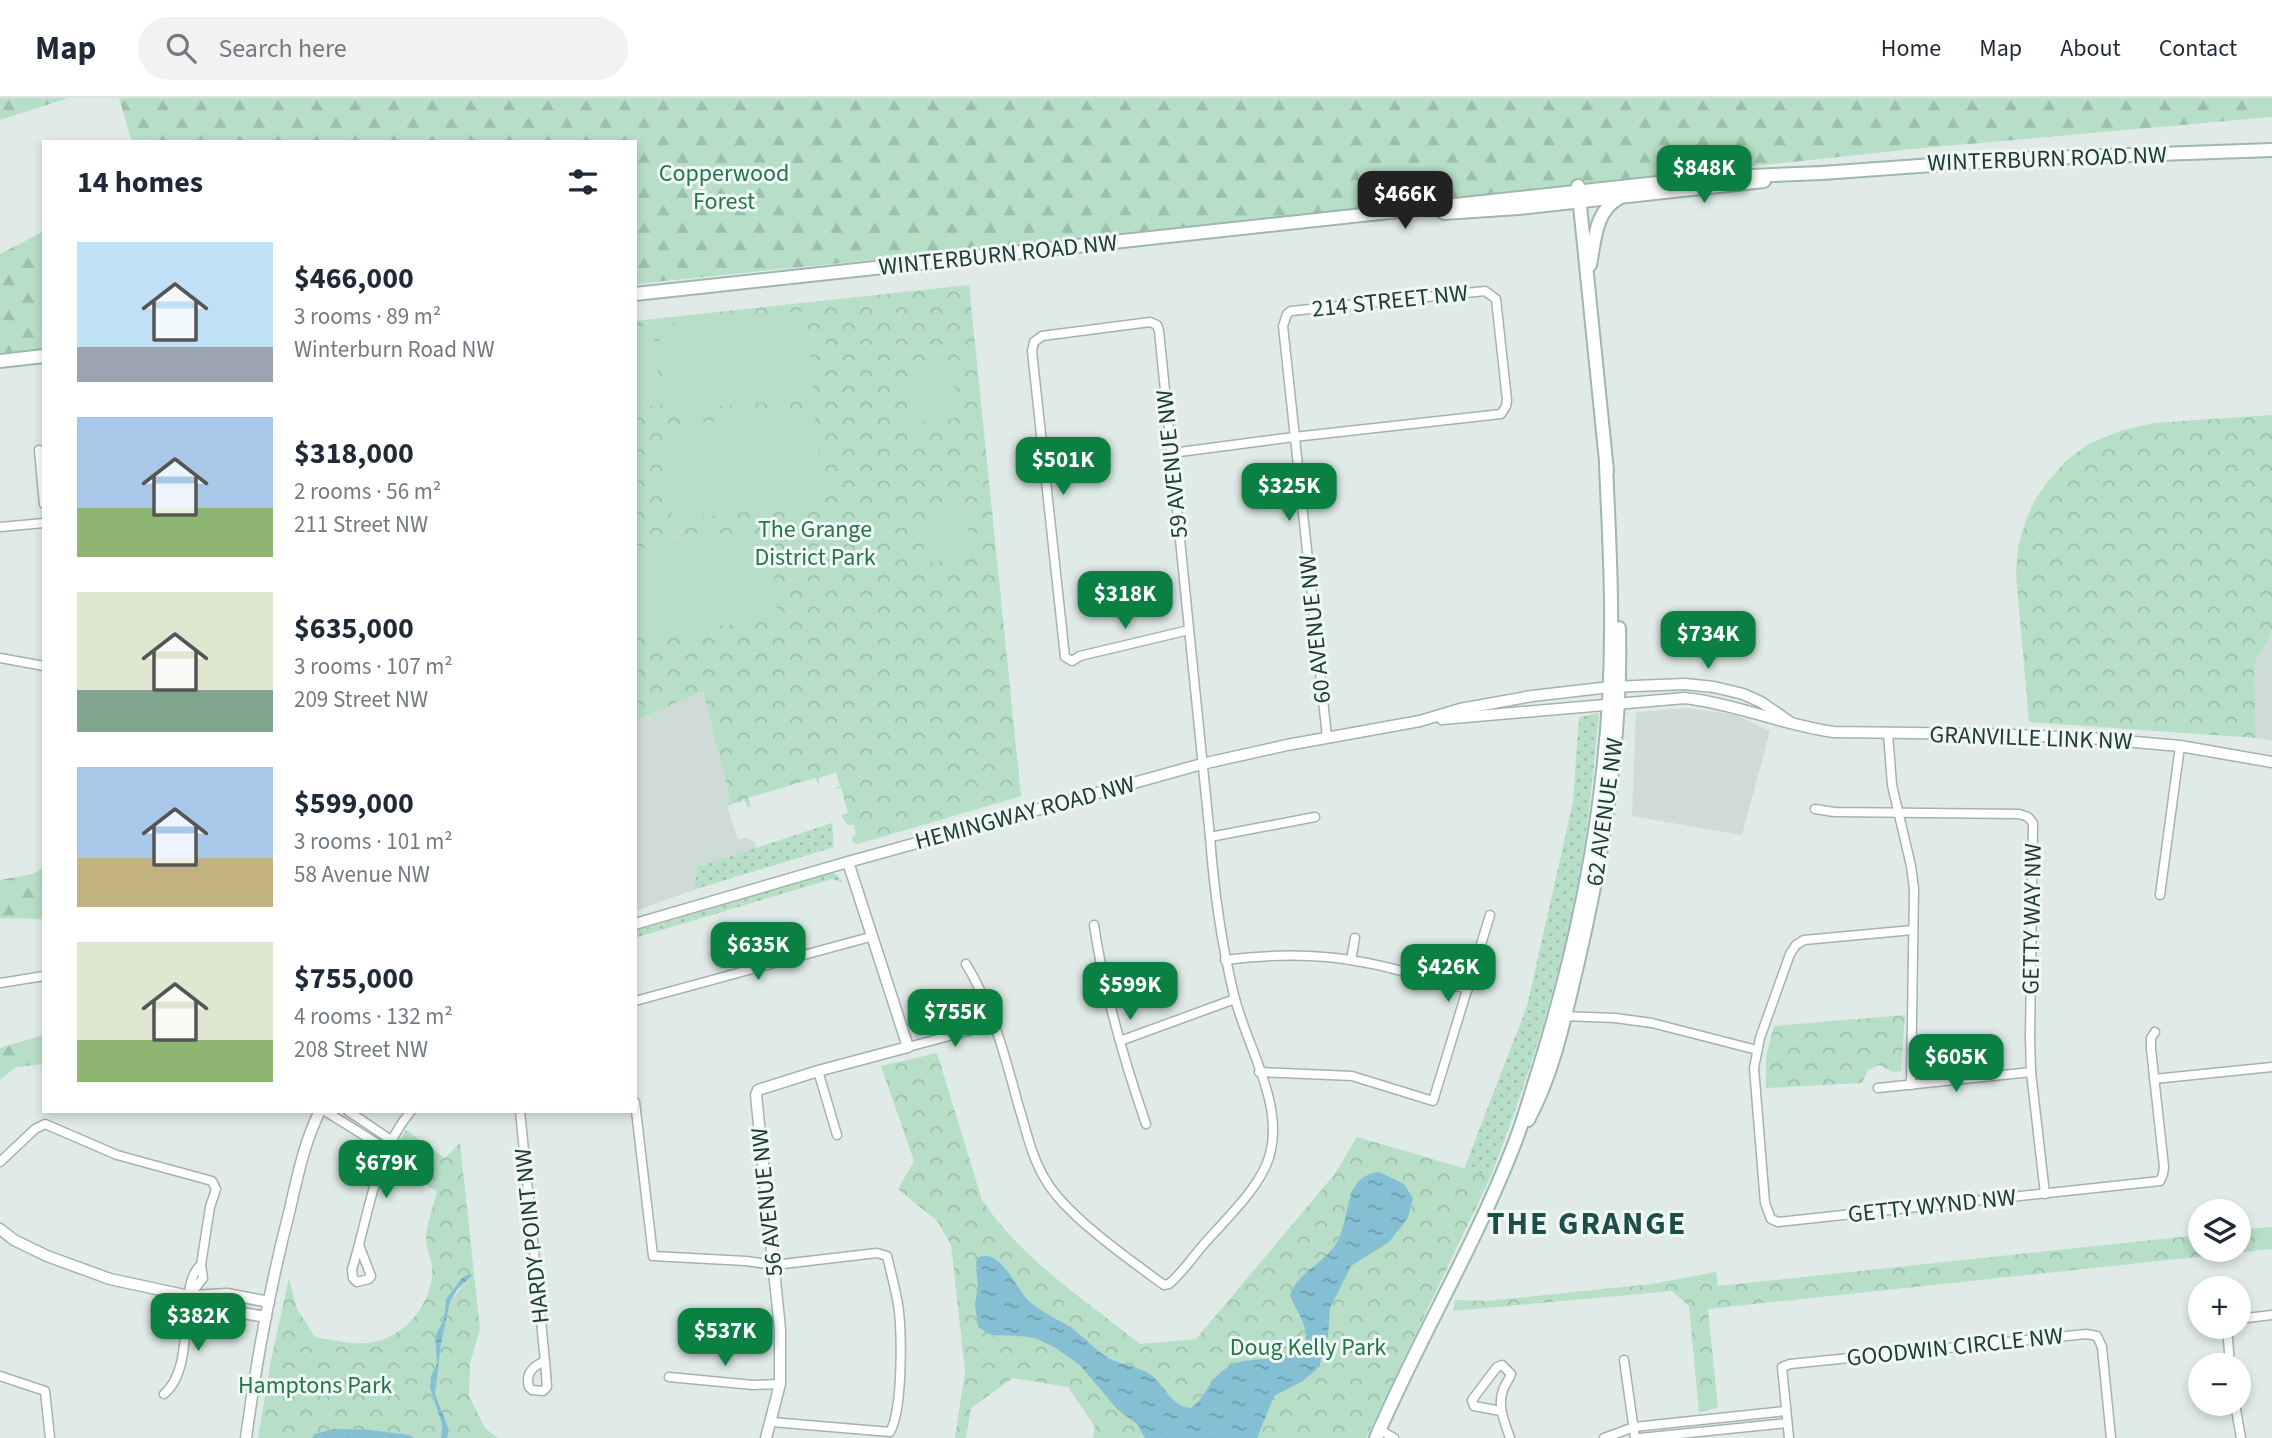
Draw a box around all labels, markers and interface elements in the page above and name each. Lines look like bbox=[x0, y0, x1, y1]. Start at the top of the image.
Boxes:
search box bbox=[138, 17, 628, 80]
text: Map bbox=[35, 25, 96, 72]
icon: search bbox=[162, 29, 200, 67]
text: Search here bbox=[218, 30, 347, 67]
text: Home bbox=[1881, 31, 1941, 66]
text: Map bbox=[1979, 31, 2022, 66]
text: About bbox=[2060, 31, 2121, 66]
text: Contact bbox=[2159, 31, 2237, 66]
street label: WINTERBURN ROAD NW bbox=[1927, 137, 2168, 181]
pin: $848K bbox=[1655, 146, 1753, 205]
text: $848K bbox=[1673, 151, 1735, 184]
park label: Copperwood Forest bbox=[659, 156, 789, 219]
text: 14 homes bbox=[77, 161, 203, 204]
icon: filters bbox=[564, 163, 602, 201]
pin: $466K bbox=[1356, 172, 1454, 231]
text: $466K bbox=[1374, 177, 1436, 210]
street label: WINTERBURN ROAD NW bbox=[877, 225, 1119, 285]
text: $466,000 bbox=[294, 257, 414, 300]
icon: home bbox=[133, 270, 217, 354]
street label: 214 STREET NW bbox=[1310, 275, 1470, 327]
text: 3 rooms · 89 m² bbox=[294, 300, 441, 333]
text: Winterburn Road NW bbox=[294, 333, 494, 366]
street label: 59 AVENUE NW bbox=[1147, 388, 1197, 540]
text: $318,000 bbox=[294, 432, 414, 475]
pin: $501K bbox=[1014, 438, 1112, 497]
text: $501K bbox=[1032, 443, 1094, 476]
icon: home bbox=[133, 445, 217, 529]
pin: $325K bbox=[1240, 464, 1338, 523]
text: $325K bbox=[1258, 469, 1320, 502]
text: 2 rooms · 56 m² bbox=[294, 475, 441, 508]
text: 211 Street NW bbox=[294, 508, 428, 541]
park label: The Grange District Park bbox=[754, 512, 876, 575]
street label: 60 AVENUE NW bbox=[1290, 553, 1340, 705]
pin: $318K bbox=[1076, 572, 1174, 631]
text: $318K bbox=[1094, 577, 1156, 610]
text: $635,000 bbox=[294, 607, 414, 650]
pin: $734K bbox=[1659, 612, 1757, 671]
text: $734K bbox=[1677, 617, 1739, 650]
icon: home bbox=[133, 620, 217, 704]
text: 3 rooms · 107 m² bbox=[294, 650, 453, 683]
text: 209 Street NW bbox=[294, 683, 428, 716]
street label: GRANVILLE LINK NW bbox=[1929, 717, 2133, 759]
street label: 62 AVENUE NW bbox=[1577, 736, 1633, 888]
street label: HEMINGWAY ROAD NW bbox=[911, 767, 1139, 859]
text: $599,000 bbox=[294, 782, 414, 825]
icon: home bbox=[133, 795, 217, 879]
text: 3 rooms · 101 m² bbox=[294, 825, 453, 858]
street label: GETTY WAY NW bbox=[2013, 843, 2051, 995]
text: 58 Avenue NW bbox=[294, 858, 430, 891]
pin: $635K bbox=[709, 922, 807, 982]
text: $635K bbox=[727, 928, 789, 961]
pin: $426K bbox=[1399, 944, 1497, 1004]
text: $426K bbox=[1417, 950, 1479, 983]
text: $755,000 bbox=[294, 957, 414, 1000]
pin: $599K bbox=[1081, 962, 1179, 1022]
text: $599K bbox=[1099, 968, 1161, 1001]
icon: home bbox=[133, 970, 217, 1054]
pin: $755K bbox=[906, 990, 1004, 1049]
text: $755K bbox=[924, 995, 986, 1028]
text: 4 rooms · 132 m² bbox=[294, 1000, 453, 1033]
text: 208 Street NW bbox=[294, 1033, 428, 1066]
pin: $605K bbox=[1907, 1034, 2005, 1094]
text: $605K bbox=[1925, 1040, 1987, 1073]
street label: 56 AVENUE NW bbox=[742, 1126, 792, 1278]
pin: $679K bbox=[337, 1140, 435, 1200]
text: $679K bbox=[355, 1146, 417, 1179]
street label: HARDY POINT NW bbox=[505, 1146, 559, 1325]
street label: GETTY WYND NW bbox=[1846, 1180, 2018, 1232]
map controls bbox=[2188, 1199, 2251, 1416]
button: layers bbox=[2188, 1199, 2251, 1262]
district label: THE GRANGE bbox=[1487, 1201, 1687, 1247]
button: + bbox=[2188, 1276, 2251, 1339]
pin: $382K bbox=[149, 1294, 247, 1353]
text: $382K bbox=[167, 1299, 229, 1332]
pin: $537K bbox=[676, 1308, 774, 1368]
text: $537K bbox=[694, 1314, 756, 1347]
street label: GOODWIN CIRCLE NW bbox=[1845, 1318, 2065, 1376]
park label: Doug Kelly Park bbox=[1230, 1330, 1386, 1365]
button: − bbox=[2188, 1353, 2251, 1416]
park label: Hamptons Park bbox=[238, 1368, 392, 1403]

